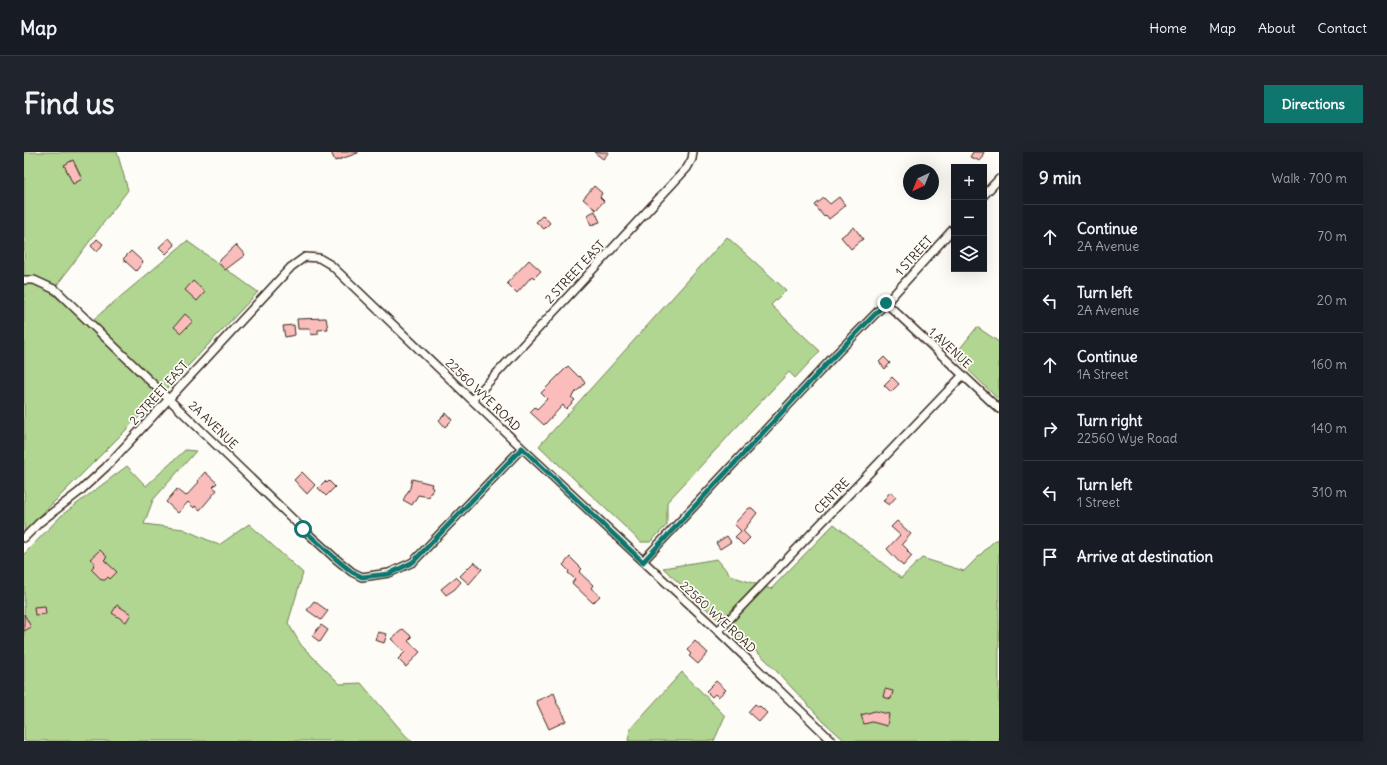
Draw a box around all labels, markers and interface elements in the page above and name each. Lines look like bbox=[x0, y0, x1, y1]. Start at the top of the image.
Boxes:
text: Map bbox=[20, 16, 57, 40]
text: Home bbox=[1149, 19, 1187, 37]
text: Map bbox=[1209, 19, 1236, 37]
text: About bbox=[1258, 19, 1296, 37]
text: Contact bbox=[1318, 19, 1367, 37]
button: Directions bbox=[1264, 85, 1363, 123]
text: Find us bbox=[24, 86, 115, 122]
north arrow bbox=[903, 164, 939, 200]
map controls bbox=[951, 164, 987, 272]
button: + bbox=[951, 164, 987, 200]
text: 9 min bbox=[1039, 167, 1081, 189]
text: Walk · 700 m bbox=[1272, 170, 1347, 187]
button: − bbox=[951, 200, 987, 236]
text: Continue bbox=[1077, 219, 1138, 238]
icon: ahead bbox=[1039, 226, 1061, 248]
text: 70 m bbox=[1318, 228, 1347, 245]
street label: 1 STREET bbox=[892, 233, 935, 279]
button: layers bbox=[951, 236, 987, 272]
street label: 2 STREET EAST bbox=[542, 237, 608, 306]
text: 2A Avenue bbox=[1077, 238, 1139, 255]
text: Turn left bbox=[1077, 283, 1132, 302]
icon: left bbox=[1039, 290, 1061, 312]
text: 20 m bbox=[1317, 292, 1347, 309]
route end bbox=[877, 294, 895, 312]
text: 2A Avenue bbox=[1077, 302, 1139, 319]
street label: 1 AVENUE bbox=[926, 324, 975, 371]
text: Continue bbox=[1077, 347, 1138, 366]
icon: ahead bbox=[1039, 354, 1061, 376]
street label: 22560 WYE ROAD bbox=[443, 355, 524, 434]
text: 160 m bbox=[1311, 356, 1347, 373]
street label: 2 STREET EAST bbox=[126, 358, 191, 428]
text: 1A Street bbox=[1077, 366, 1128, 383]
street label: 2A AVENUE bbox=[186, 398, 241, 452]
text: Turn right bbox=[1077, 411, 1142, 430]
icon: right bbox=[1039, 418, 1061, 440]
text: 140 m bbox=[1311, 420, 1347, 437]
text: 22560 Wye Road bbox=[1077, 430, 1177, 447]
street label: CENTRE bbox=[811, 475, 852, 517]
text: Turn left bbox=[1077, 475, 1132, 494]
icon: left bbox=[1039, 482, 1061, 504]
text: 310 m bbox=[1312, 484, 1347, 501]
text: 1 Street bbox=[1077, 494, 1120, 511]
route start bbox=[294, 520, 312, 538]
icon: arrive bbox=[1039, 546, 1061, 568]
text: Arrive at destination bbox=[1077, 547, 1213, 566]
street label: 22560 WYE ROAD bbox=[677, 578, 759, 656]

